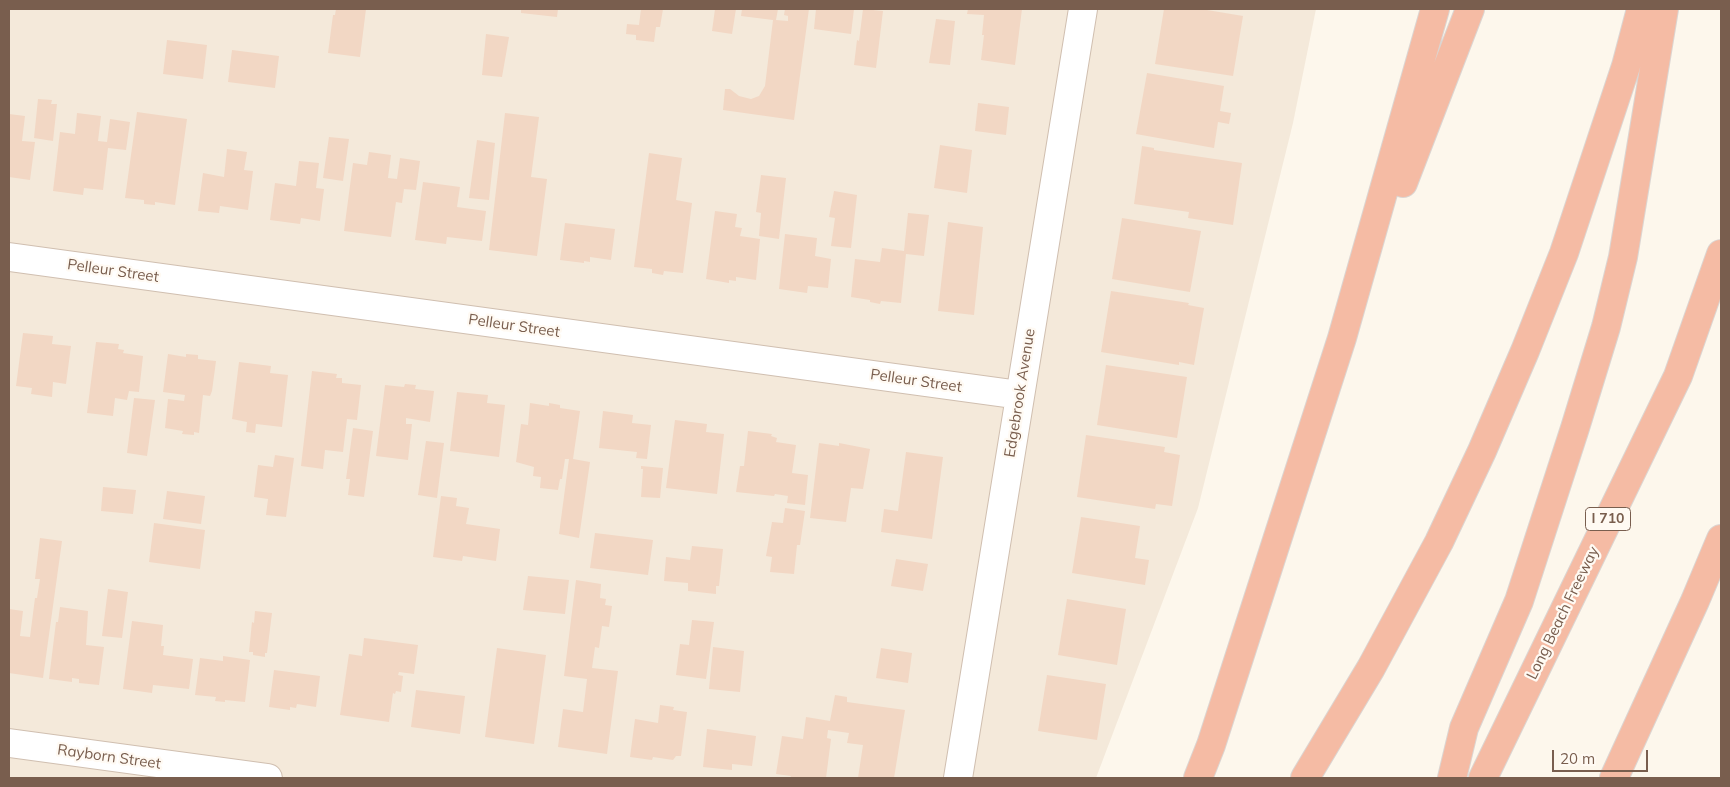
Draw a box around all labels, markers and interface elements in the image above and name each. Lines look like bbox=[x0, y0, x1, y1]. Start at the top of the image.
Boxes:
street label: Pelleur Street bbox=[66, 256, 160, 286]
street label: Pelleur Street bbox=[467, 311, 561, 341]
street label: Edgebrook Avenue bbox=[1001, 327, 1039, 459]
street label: Pelleur Street bbox=[869, 366, 963, 396]
road number: I 710 bbox=[1586, 508, 1630, 530]
street label: Long Beach Freeway bbox=[1523, 544, 1603, 682]
scale bar bbox=[1555, 740, 1651, 772]
street label: Rayborn Street bbox=[56, 741, 162, 773]
text: 20 m bbox=[1560, 749, 1595, 768]

